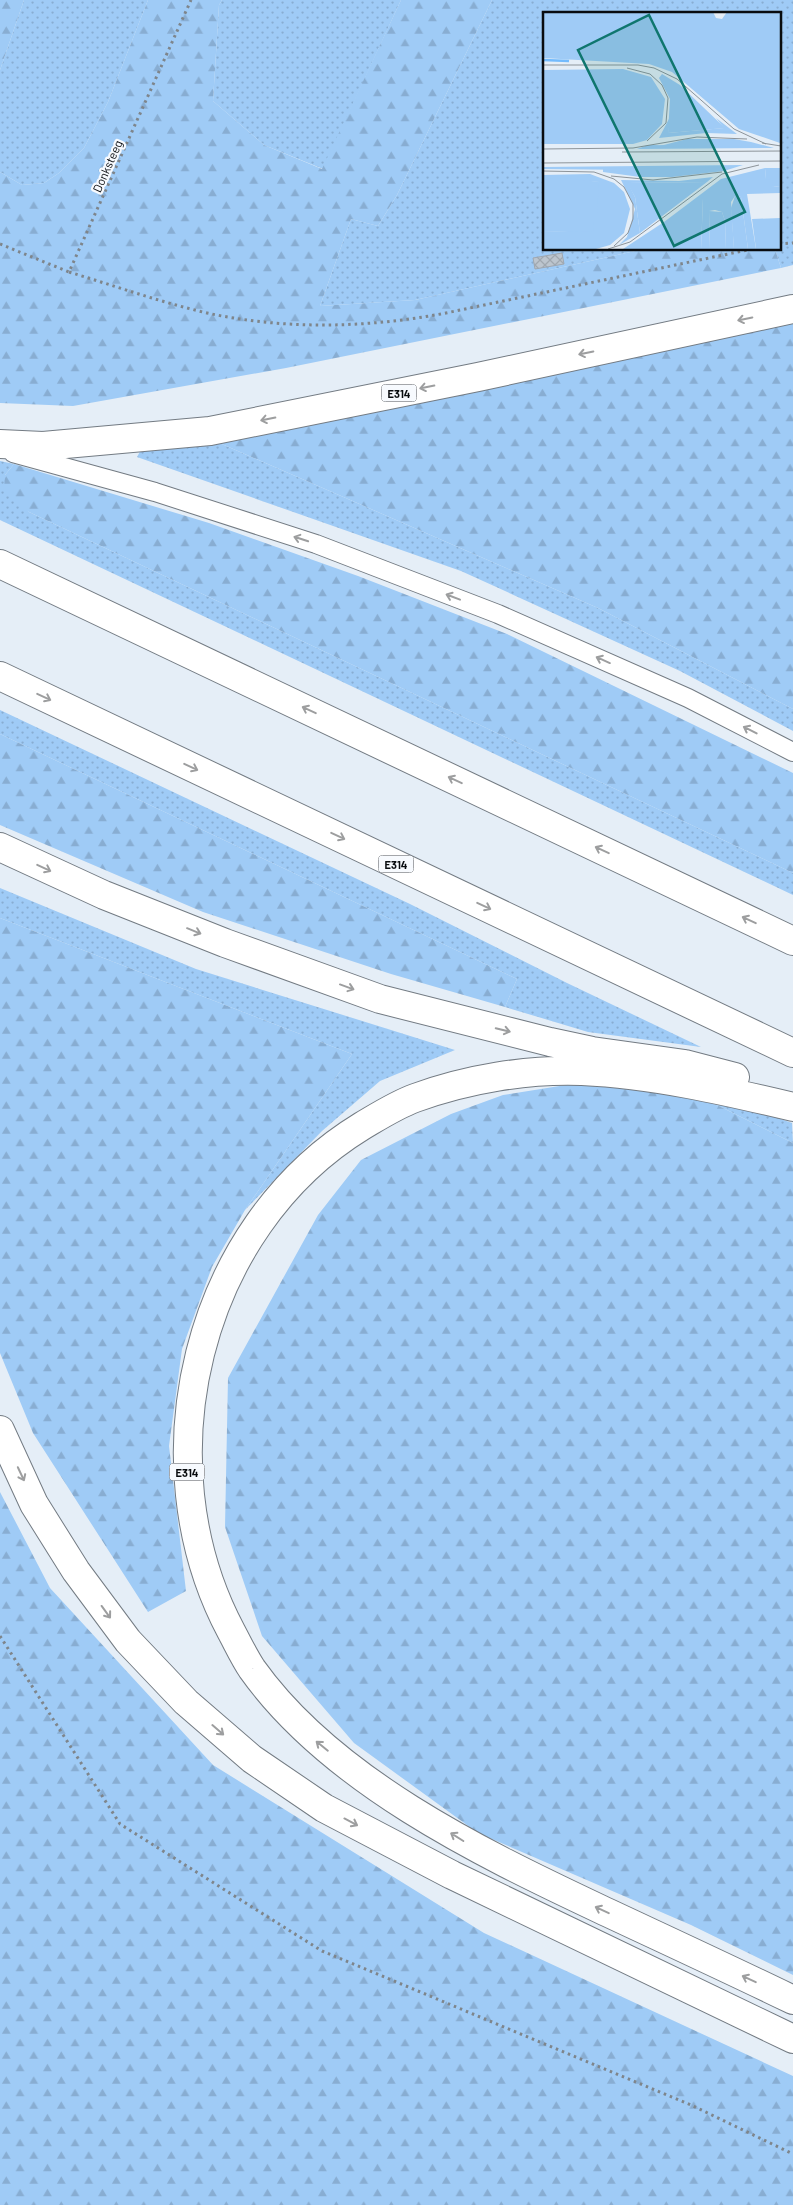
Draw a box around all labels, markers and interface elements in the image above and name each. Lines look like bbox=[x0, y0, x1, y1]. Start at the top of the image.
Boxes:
inset map bbox=[543, 12, 780, 250]
street label: Donksteeg bbox=[89, 138, 125, 194]
one-way arrow bbox=[738, 315, 754, 324]
one-way arrow bbox=[579, 349, 595, 359]
one-way arrow bbox=[420, 383, 436, 392]
road number: E314 bbox=[382, 384, 416, 402]
one-way arrow bbox=[261, 415, 277, 424]
one-way arrow bbox=[294, 534, 310, 544]
one-way arrow bbox=[446, 592, 462, 601]
one-way arrow bbox=[596, 655, 611, 665]
one-way arrow bbox=[36, 693, 51, 702]
one-way arrow bbox=[302, 705, 317, 715]
one-way arrow bbox=[743, 725, 758, 734]
one-way arrow bbox=[183, 762, 198, 772]
one-way arrow bbox=[448, 775, 463, 785]
one-way arrow bbox=[330, 832, 345, 842]
one-way arrow bbox=[595, 845, 610, 854]
road number: E314 bbox=[378, 856, 414, 872]
one-way arrow bbox=[36, 863, 51, 873]
one-way arrow bbox=[476, 902, 491, 911]
one-way arrow bbox=[742, 914, 757, 924]
one-way arrow bbox=[186, 927, 201, 936]
one-way arrow bbox=[338, 983, 354, 992]
one-way arrow bbox=[495, 1026, 511, 1035]
road number: E314 bbox=[170, 1464, 204, 1480]
one-way arrow bbox=[16, 1466, 26, 1481]
one-way arrow bbox=[101, 1605, 111, 1619]
one-way arrow bbox=[211, 1724, 224, 1735]
one-way arrow bbox=[316, 1740, 329, 1751]
one-way arrow bbox=[343, 1817, 358, 1827]
one-way arrow bbox=[450, 1831, 464, 1841]
one-way arrow bbox=[595, 1904, 610, 1914]
one-way arrow bbox=[742, 1974, 757, 1983]

